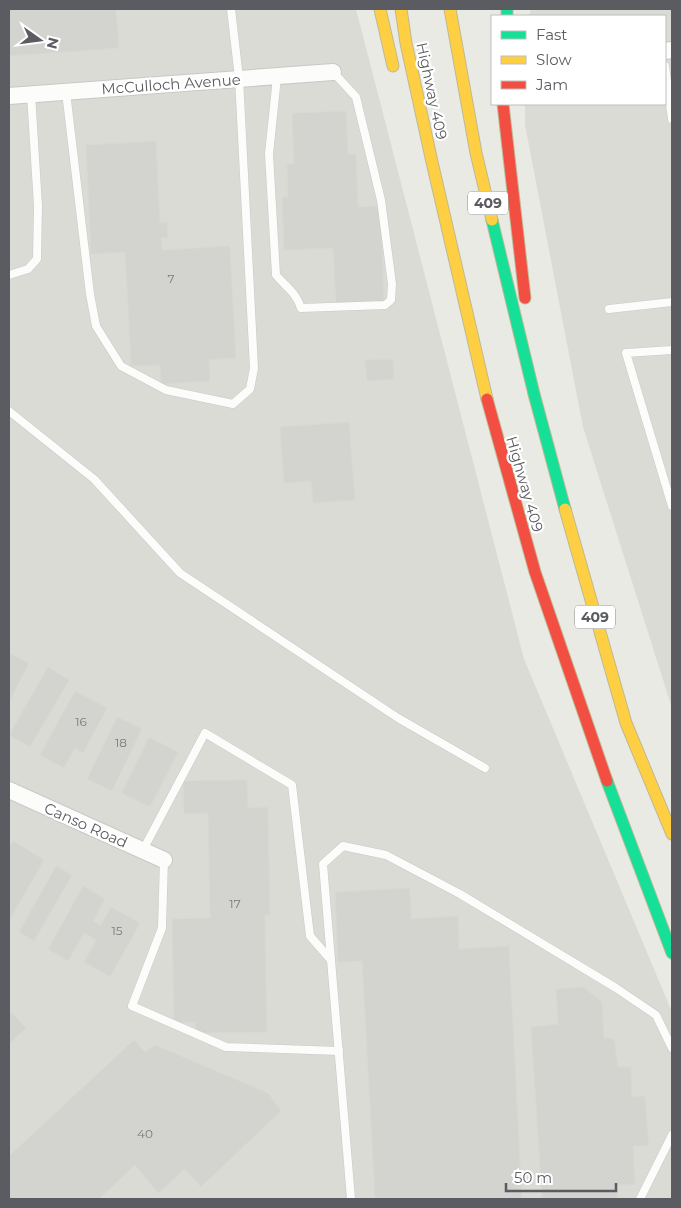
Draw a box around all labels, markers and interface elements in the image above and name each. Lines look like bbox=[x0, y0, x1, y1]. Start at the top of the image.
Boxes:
north arrow bbox=[15, 15, 65, 65]
legend bbox=[491, 15, 666, 105]
text: Fast bbox=[536, 25, 567, 44]
text: N bbox=[43, 35, 63, 51]
street label: Highway 409 bbox=[412, 41, 452, 141]
text: Slow bbox=[536, 50, 572, 69]
street label: McCulloch Avenue bbox=[101, 70, 241, 98]
text: Jam bbox=[535, 75, 568, 94]
road number: 409 bbox=[468, 192, 508, 214]
house number: 7 bbox=[167, 271, 175, 286]
street label: Highway 409 bbox=[502, 434, 548, 534]
road number: 409 bbox=[575, 606, 615, 628]
house number: 16 bbox=[75, 714, 87, 729]
house number: 18 bbox=[115, 735, 127, 750]
street label: Canso Road bbox=[41, 798, 131, 852]
house number: 17 bbox=[229, 896, 241, 911]
house number: 15 bbox=[111, 923, 123, 938]
house number: 40 bbox=[137, 1126, 153, 1141]
scale bar bbox=[506, 1160, 616, 1192]
text: 50 m bbox=[514, 1168, 552, 1187]

